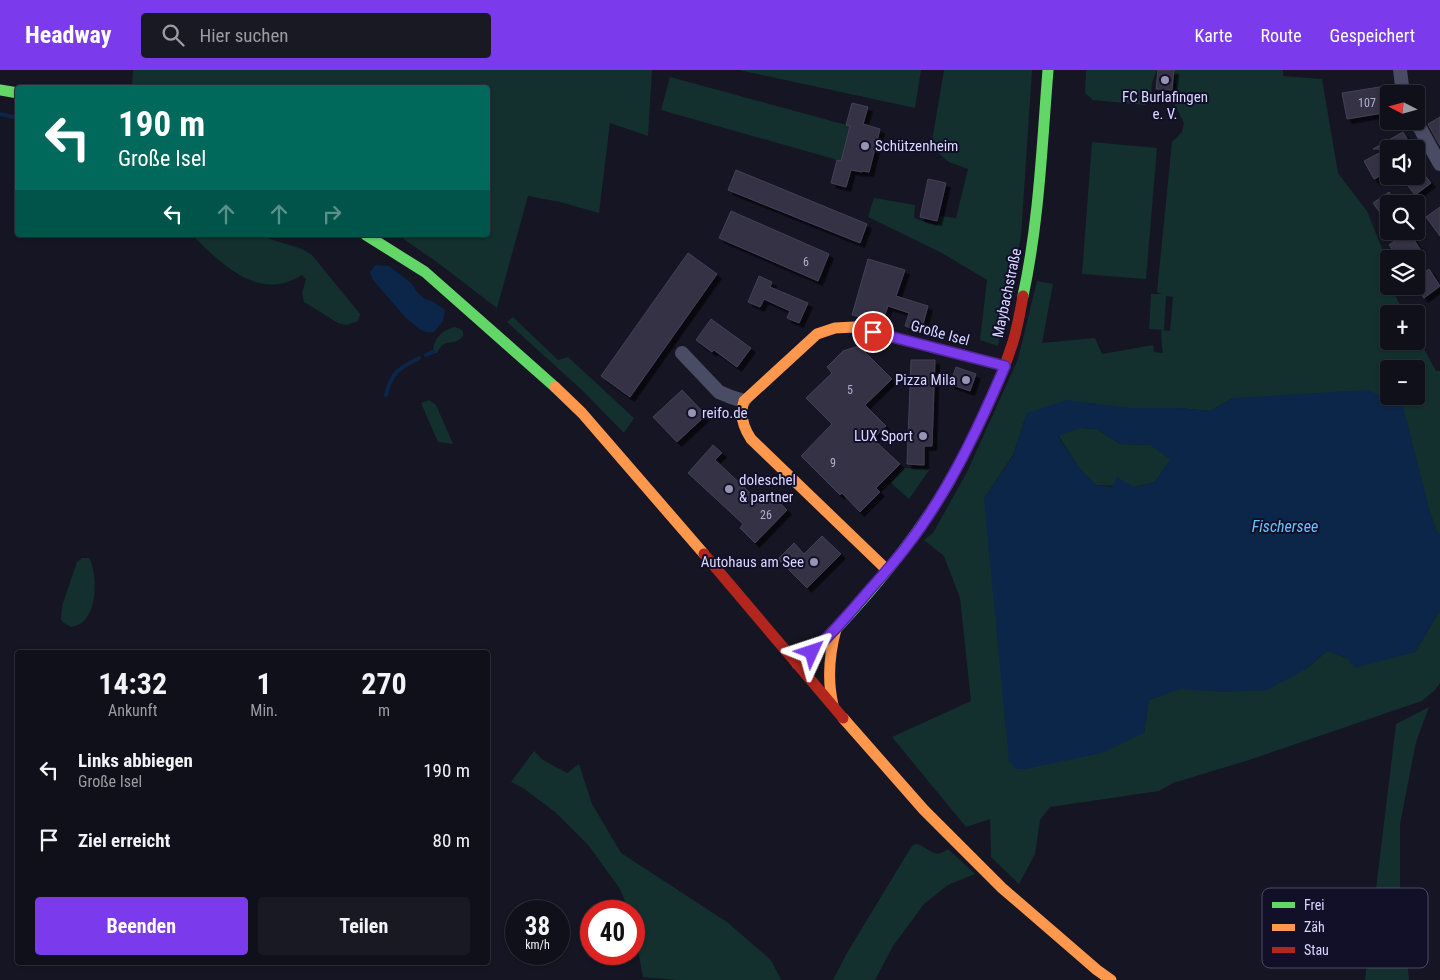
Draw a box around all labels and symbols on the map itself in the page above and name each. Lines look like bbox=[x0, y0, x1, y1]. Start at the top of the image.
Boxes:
marker: FC Burlafingen e. V. bbox=[1159, 74, 1171, 86]
north arrow bbox=[1380, 85, 1425, 130]
place label: FC Burlafingen e. V. bbox=[1122, 88, 1208, 123]
house number: 107 bbox=[1358, 96, 1376, 110]
place label: Schützenheim bbox=[875, 137, 958, 155]
marker: Schützenheim bbox=[859, 140, 871, 152]
street label: Maybachstraße bbox=[989, 247, 1025, 339]
house number: 6 bbox=[803, 255, 809, 269]
pin bbox=[852, 311, 894, 353]
street label: Große Isel bbox=[909, 317, 971, 349]
place label: Pizza Mila bbox=[895, 371, 956, 389]
marker: Pizza Mila bbox=[960, 374, 972, 386]
house number: 5 bbox=[847, 383, 853, 397]
place label: reifo.de bbox=[702, 404, 748, 422]
marker: reifo.de bbox=[686, 407, 698, 419]
place label: LUX Sport bbox=[854, 427, 913, 445]
marker: LUX Sport bbox=[917, 430, 929, 442]
house number: 9 bbox=[830, 456, 836, 470]
place label: doleschel & partner bbox=[739, 471, 796, 506]
marker: doleschel & partner bbox=[723, 483, 735, 495]
house number: 26 bbox=[760, 508, 772, 522]
water label: Fischersee bbox=[1252, 517, 1318, 536]
place label: Autohaus am See bbox=[701, 553, 804, 571]
marker: Autohaus am See bbox=[808, 556, 820, 568]
position arrow bbox=[785, 625, 837, 677]
legend bbox=[1262, 888, 1428, 968]
text: Frei bbox=[1304, 897, 1324, 913]
speed limit sign: 40 bbox=[580, 900, 645, 965]
text: Zäh bbox=[1304, 919, 1325, 935]
text: Stau bbox=[1304, 942, 1329, 958]

